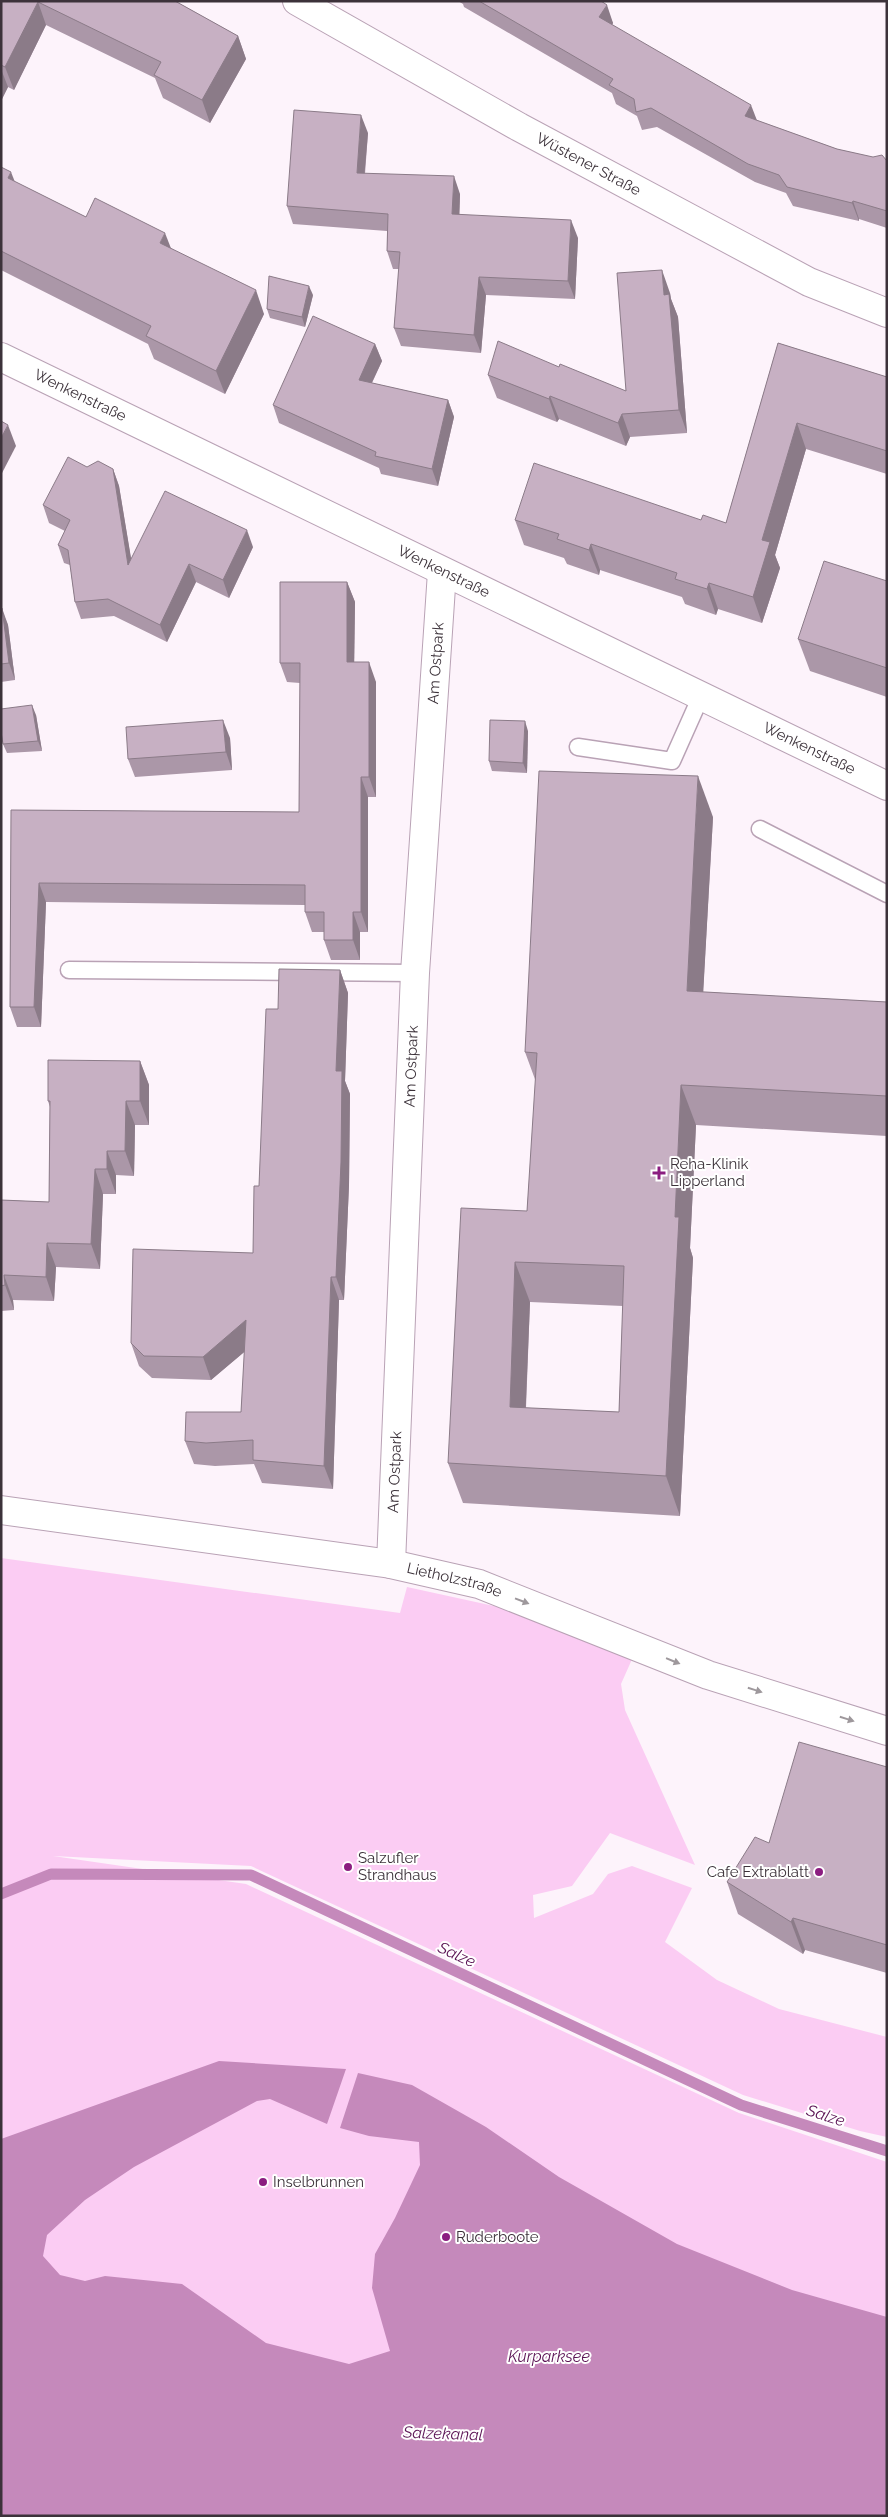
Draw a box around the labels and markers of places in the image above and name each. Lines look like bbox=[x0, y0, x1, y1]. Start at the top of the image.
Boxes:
place label: Reha-Klinik Lipperland bbox=[670, 1155, 749, 1190]
marker: Reha-Klinik Lipperland bbox=[652, 1166, 666, 1180]
place label: Salzufler Strandhaus bbox=[358, 1849, 437, 1884]
marker: Salzufler Strandhaus bbox=[342, 1861, 354, 1873]
place label: Cafe Extrablatt bbox=[707, 1863, 809, 1881]
marker: Cafe Extrablatt bbox=[813, 1866, 825, 1878]
place label: Inselbrunnen bbox=[273, 2173, 364, 2191]
marker: Inselbrunnen bbox=[257, 2176, 269, 2188]
place label: Ruderboote bbox=[456, 2228, 539, 2246]
marker: Ruderboote bbox=[440, 2231, 452, 2243]

